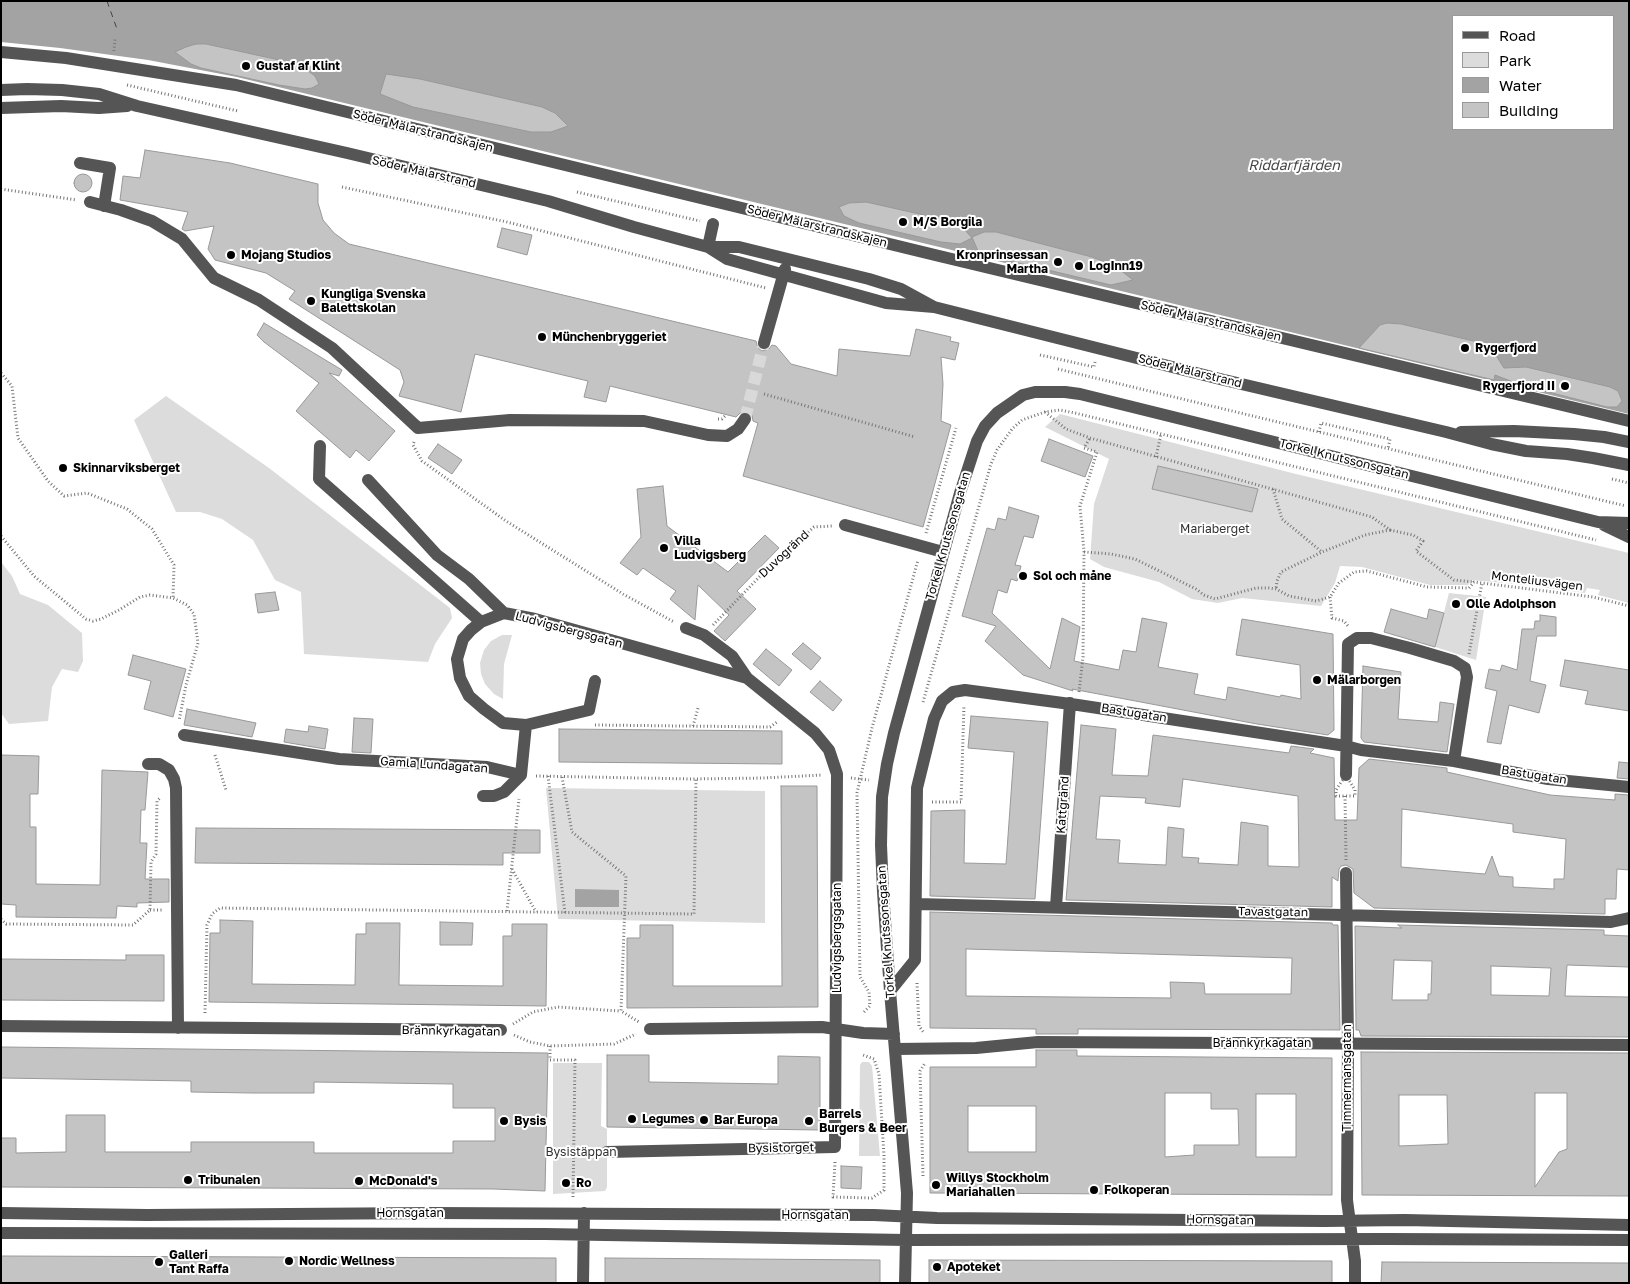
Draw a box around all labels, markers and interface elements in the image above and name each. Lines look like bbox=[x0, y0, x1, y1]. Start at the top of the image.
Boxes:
legend bbox=[1452, 15, 1615, 130]
text: Road bbox=[1499, 26, 1536, 44]
text: Park bbox=[1499, 51, 1531, 69]
place label: Gustaf af Klint bbox=[256, 59, 340, 73]
marker: Gustaf af Klint bbox=[240, 60, 252, 72]
text: Water bbox=[1499, 76, 1542, 94]
text: Building bbox=[1499, 101, 1559, 119]
street label: Söder Mälarstrandskajen bbox=[351, 107, 495, 155]
street label: Söder Mälarstrand bbox=[370, 153, 478, 191]
water label: Riddarfjärden bbox=[1248, 158, 1340, 174]
street label: Söder Mälarstrandskajen bbox=[745, 202, 889, 250]
place label: M/S Borgila bbox=[913, 215, 982, 229]
marker: M/S Borgila bbox=[897, 216, 909, 228]
place label: Mojang Studios bbox=[241, 248, 331, 262]
place label: Kronprinsessan Martha bbox=[956, 248, 1048, 276]
marker: Mojang Studios bbox=[225, 249, 237, 261]
marker: Kronprinsessan Martha bbox=[1052, 256, 1064, 268]
place label: LogInn19 bbox=[1089, 259, 1143, 273]
marker: LogInn19 bbox=[1073, 260, 1085, 272]
place label: Kungliga Svenska Balettskolan bbox=[321, 287, 426, 315]
marker: Kungliga Svenska Balettskolan bbox=[305, 295, 317, 307]
street label: Söder Mälarstrandskajen bbox=[1139, 298, 1283, 344]
place label: Münchenbryggeriet bbox=[552, 330, 667, 344]
marker: Münchenbryggeriet bbox=[536, 331, 548, 343]
place label: Rygerfjord bbox=[1475, 341, 1536, 355]
marker: Rygerfjord bbox=[1459, 342, 1471, 354]
street label: Söder Mälarstrand bbox=[1137, 351, 1243, 391]
place label: Rygerfjord II bbox=[1482, 379, 1555, 393]
marker: Rygerfjord II bbox=[1559, 380, 1571, 392]
street label: Torkel Knutssonsgatan bbox=[1278, 436, 1410, 482]
place label: Skinnarviksberget bbox=[73, 461, 180, 475]
marker: Skinnarviksberget bbox=[57, 462, 69, 474]
street label: Torkel Knutssonsgatan bbox=[923, 470, 973, 602]
park label: Mariaberget bbox=[1180, 522, 1250, 536]
street label: Duvogränd bbox=[756, 527, 812, 581]
place label: Villa Ludvigsberg bbox=[674, 534, 746, 562]
marker: Villa Ludvigsberg bbox=[658, 542, 670, 554]
street label: Monteliusvägen bbox=[1490, 568, 1584, 594]
place label: Sol och måne bbox=[1033, 569, 1111, 583]
marker: Sol och måne bbox=[1017, 570, 1029, 582]
place label: Olle Adolphson bbox=[1466, 597, 1556, 611]
marker: Olle Adolphson bbox=[1450, 598, 1462, 610]
street label: Ludvigsbergsgatan bbox=[514, 609, 624, 651]
place label: Mälarborgen bbox=[1327, 673, 1401, 687]
marker: Mälarborgen bbox=[1311, 674, 1323, 686]
street label: Bastugatan bbox=[1100, 701, 1168, 725]
street label: Gamla Lundagatan bbox=[380, 754, 488, 776]
street label: Bastugatan bbox=[1500, 763, 1568, 787]
street label: Kattgränd bbox=[1054, 776, 1072, 834]
street label: Torkel Knutssonsgatan bbox=[874, 865, 898, 999]
street label: Ludvigsbergsgatan bbox=[830, 883, 844, 993]
street label: Tavastgatan bbox=[1238, 904, 1308, 920]
street label: Brännkyrkagatan bbox=[401, 1023, 501, 1039]
street label: Timmermansgatan bbox=[1340, 1024, 1354, 1132]
street label: Brännkyrkagatan bbox=[1213, 1036, 1311, 1050]
place label: Barrels Burgers & Beer bbox=[819, 1107, 907, 1135]
place label: Legumes bbox=[642, 1112, 695, 1126]
marker: Legumes bbox=[626, 1113, 638, 1125]
place label: Bar Europa bbox=[714, 1113, 778, 1127]
place label: Bysis bbox=[514, 1114, 546, 1128]
marker: Bar Europa bbox=[698, 1114, 710, 1126]
marker: Bysis bbox=[498, 1115, 510, 1127]
marker: Barrels Burgers & Beer bbox=[803, 1115, 815, 1127]
street label: Bysistorget bbox=[748, 1140, 814, 1156]
park label: Bysistäppan bbox=[545, 1145, 617, 1159]
place label: Willys Stockholm Mariahallen bbox=[946, 1171, 1049, 1199]
place label: Tribunalen bbox=[198, 1173, 260, 1187]
marker: Tribunalen bbox=[182, 1174, 194, 1186]
place label: McDonald's bbox=[369, 1174, 438, 1188]
marker: McDonald's bbox=[353, 1175, 365, 1187]
place label: Ro bbox=[576, 1176, 591, 1190]
marker: Ro bbox=[560, 1177, 572, 1189]
marker: Willys Stockholm Mariahallen bbox=[930, 1179, 942, 1191]
place label: Folkoperan bbox=[1104, 1183, 1169, 1197]
marker: Folkoperan bbox=[1088, 1184, 1100, 1196]
street label: Hornsgatan bbox=[376, 1206, 444, 1220]
street label: Hornsgatan bbox=[781, 1208, 849, 1222]
street label: Hornsgatan bbox=[1186, 1212, 1254, 1228]
place label: Galleri Tant Raffa bbox=[169, 1248, 229, 1276]
place label: Nordic Wellness bbox=[299, 1254, 395, 1268]
marker: Nordic Wellness bbox=[283, 1255, 295, 1267]
marker: Galleri Tant Raffa bbox=[153, 1256, 165, 1268]
place label: Apoteket bbox=[947, 1260, 1000, 1274]
marker: Apoteket bbox=[931, 1261, 943, 1273]

